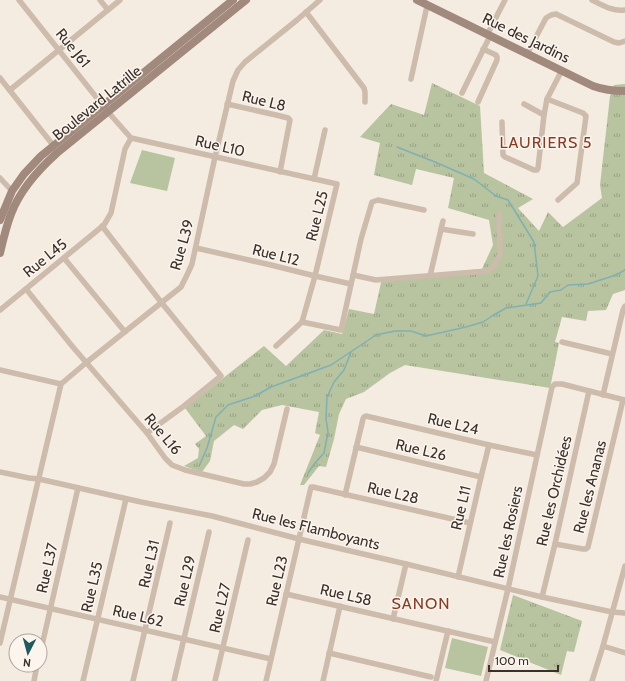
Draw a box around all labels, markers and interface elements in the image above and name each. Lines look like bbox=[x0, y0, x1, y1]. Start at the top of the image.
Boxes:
street label: Rue des Jardins bbox=[479, 9, 573, 67]
street label: Rue J61 bbox=[52, 25, 94, 71]
street label: Boulevard Latrille bbox=[49, 61, 145, 144]
street label: Rue L8 bbox=[240, 87, 288, 115]
street label: Rue L10 bbox=[193, 132, 247, 160]
district label: LAURIERS 5 bbox=[499, 133, 593, 152]
street label: Rue L25 bbox=[302, 189, 332, 243]
street label: Rue L39 bbox=[166, 218, 198, 272]
street label: Rue L45 bbox=[19, 235, 71, 281]
street label: Rue L12 bbox=[251, 240, 301, 270]
street label: Rue L24 bbox=[426, 409, 481, 439]
street label: Rue L16 bbox=[141, 410, 185, 458]
street label: Rue les Orchidées bbox=[533, 434, 575, 548]
street label: Rue L26 bbox=[394, 435, 448, 465]
street label: Rue les Ananas bbox=[570, 439, 610, 535]
street label: Rue L28 bbox=[366, 478, 420, 508]
street label: Rue L11 bbox=[447, 484, 475, 532]
street label: Rue les Rosiers bbox=[489, 484, 527, 580]
street label: Rue les Flamboyants bbox=[250, 504, 382, 554]
street label: Rue L31 bbox=[135, 538, 163, 590]
street label: Rue L37 bbox=[32, 541, 62, 595]
street label: Rue L29 bbox=[170, 554, 200, 608]
street label: Rue L23 bbox=[262, 554, 292, 608]
street label: Rue L35 bbox=[77, 560, 107, 614]
street label: Rue L58 bbox=[318, 580, 374, 610]
street label: Rue L27 bbox=[206, 581, 235, 635]
district label: SANON bbox=[391, 594, 451, 613]
street label: Rue L62 bbox=[111, 601, 165, 631]
north arrow bbox=[8, 633, 48, 673]
scale bar bbox=[489, 647, 558, 673]
text: 100 m bbox=[495, 653, 529, 668]
text: N bbox=[22, 656, 32, 670]

